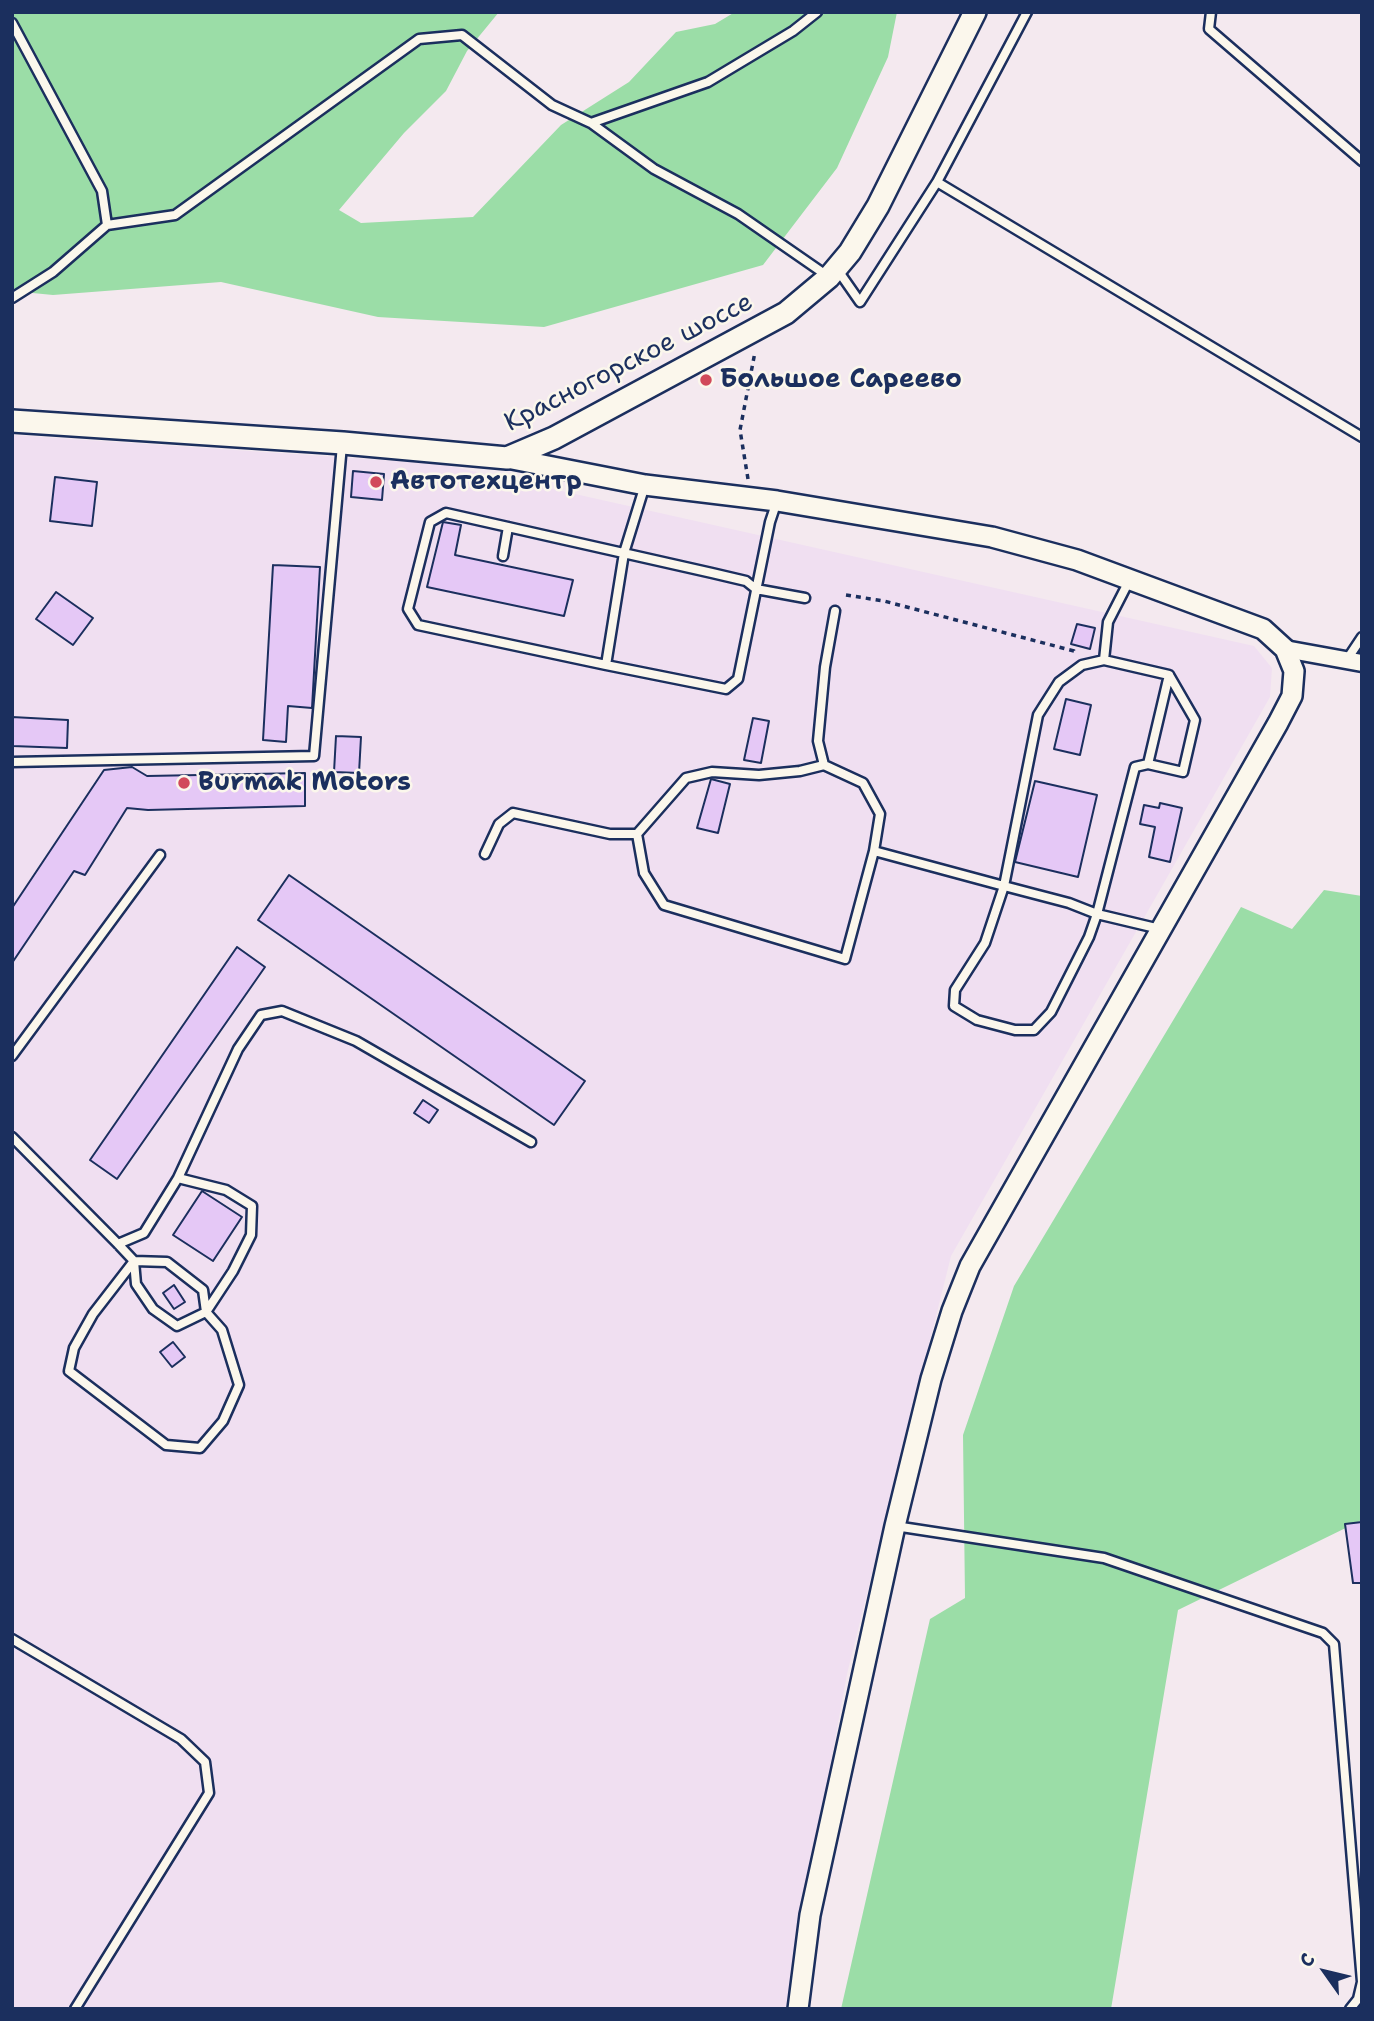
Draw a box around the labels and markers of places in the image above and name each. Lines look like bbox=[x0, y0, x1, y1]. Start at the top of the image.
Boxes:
place label: Большое Сареево bbox=[720, 364, 962, 396]
marker: Большое Сареево bbox=[698, 372, 714, 388]
place label: Автотехцентр bbox=[390, 466, 582, 498]
marker: Автотехцентр bbox=[368, 474, 384, 490]
place label: Burmak Motors bbox=[198, 767, 411, 799]
marker: Burmak Motors bbox=[176, 775, 192, 791]

